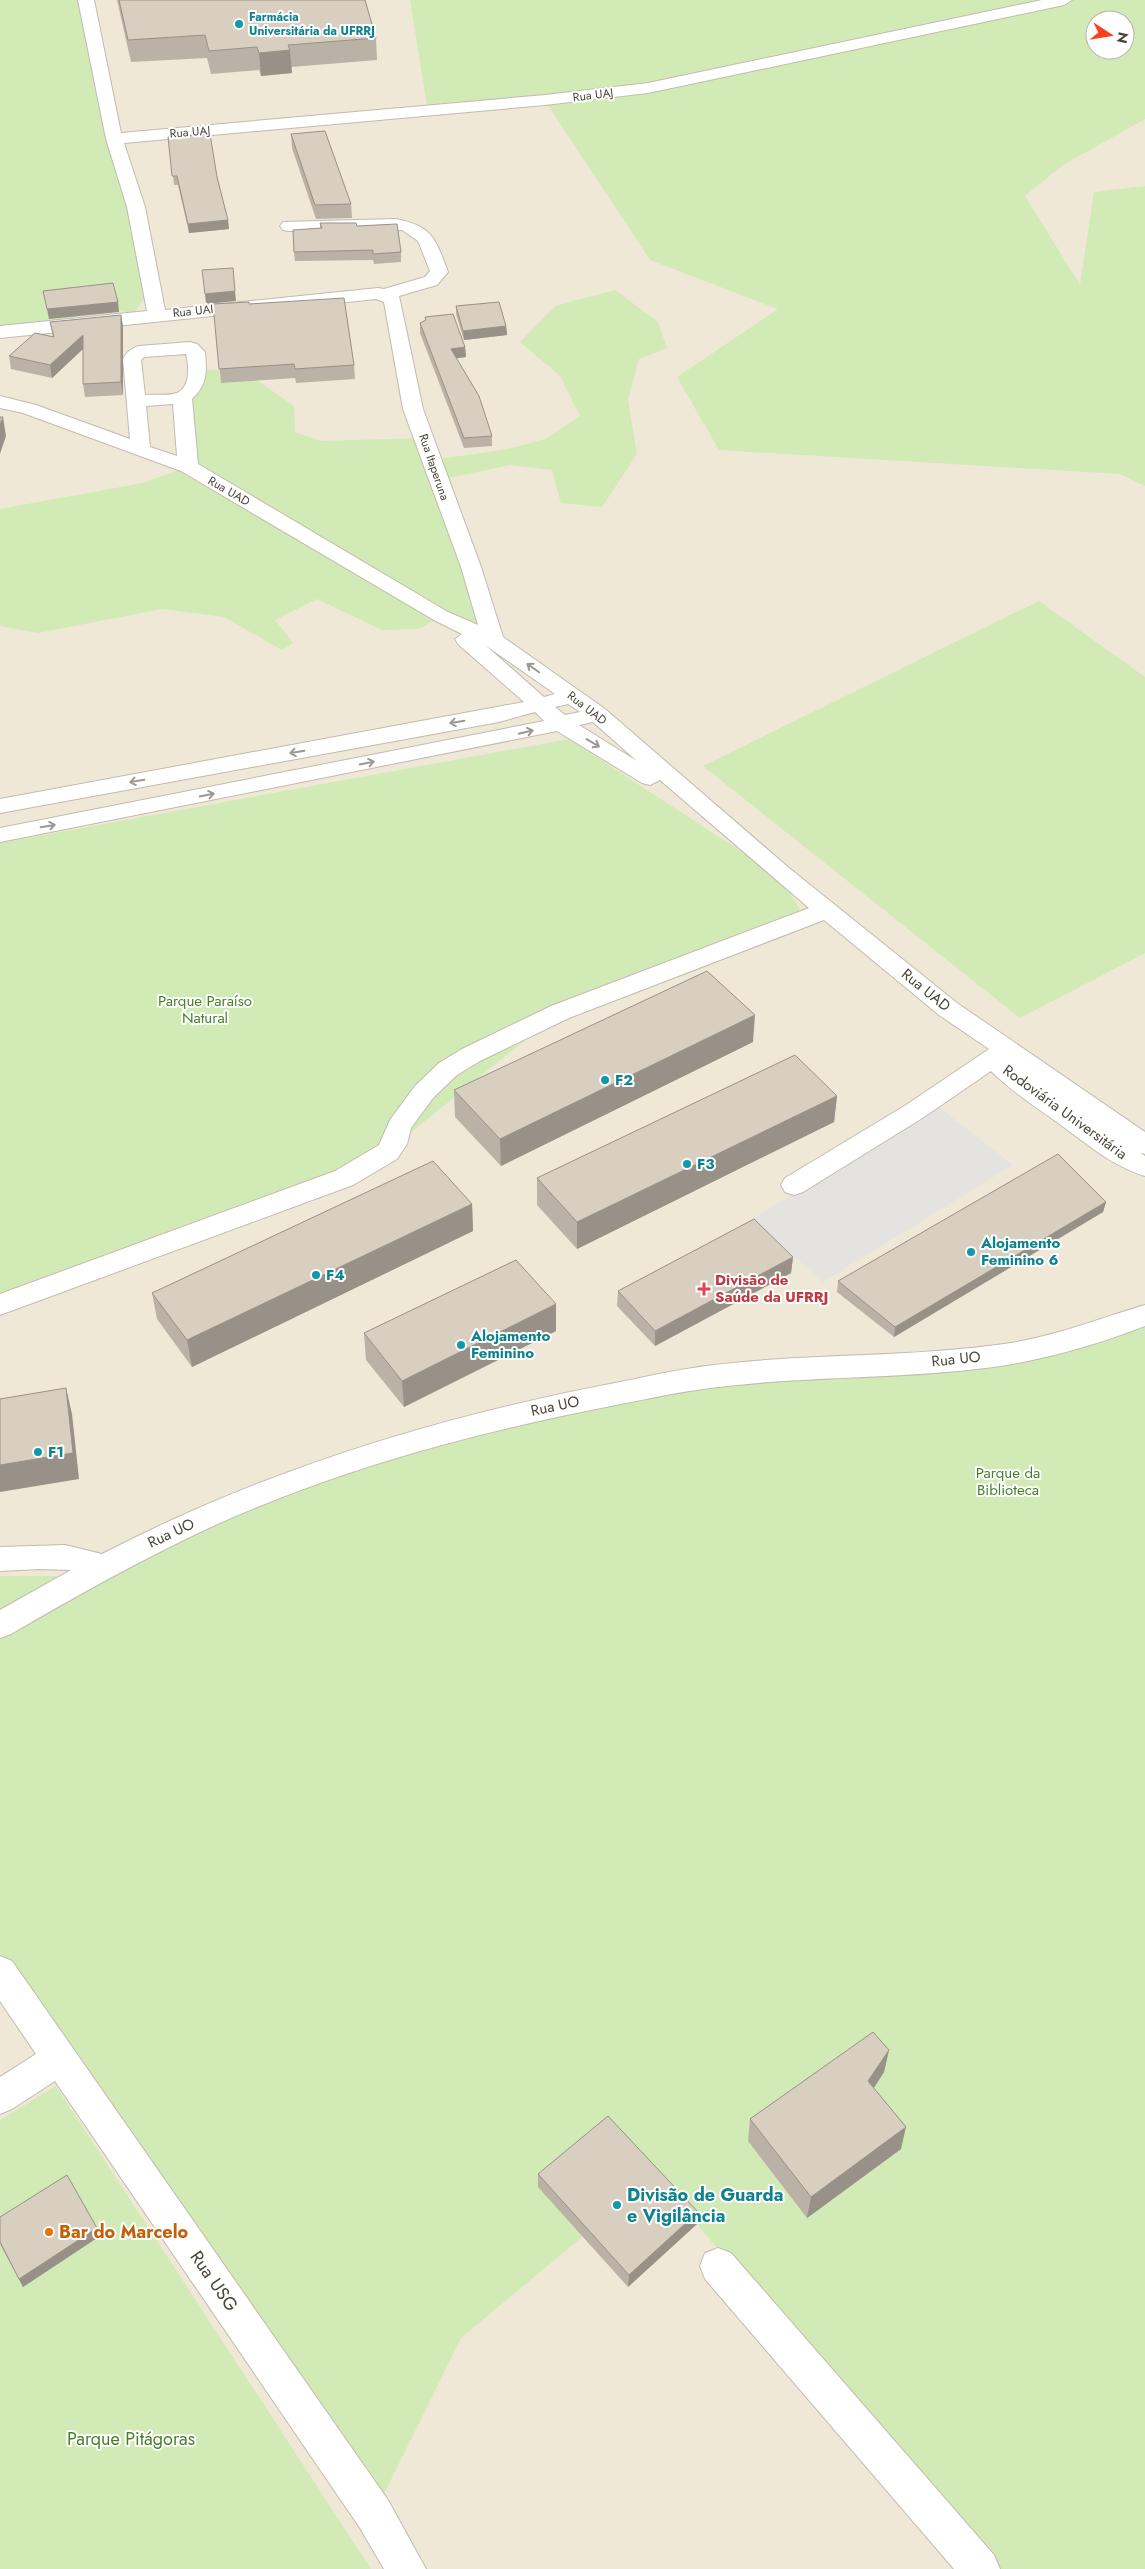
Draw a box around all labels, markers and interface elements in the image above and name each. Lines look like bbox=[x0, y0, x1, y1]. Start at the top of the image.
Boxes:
place label: Farmácia Universitária da UFRRJ bbox=[249, 8, 375, 40]
north arrow bbox=[1085, 10, 1135, 60]
marker: Farmácia Universitária da UFRRJ bbox=[233, 18, 245, 30]
text: N bbox=[1112, 30, 1134, 45]
street label: Rua UAJ bbox=[572, 84, 614, 106]
street label: Rua UAJ bbox=[169, 121, 211, 143]
street label: Rua UAI bbox=[172, 300, 214, 322]
street label: Rua Itaperuna bbox=[414, 431, 454, 503]
street label: Rua UAD bbox=[205, 472, 253, 510]
one-way arrow bbox=[526, 663, 540, 673]
street label: Rua UAD bbox=[563, 687, 611, 729]
one-way arrow bbox=[449, 718, 465, 728]
one-way arrow bbox=[518, 727, 534, 736]
one-way arrow bbox=[585, 738, 599, 748]
one-way arrow bbox=[289, 747, 305, 757]
one-way arrow bbox=[358, 758, 374, 768]
one-way arrow bbox=[129, 776, 145, 786]
one-way arrow bbox=[199, 790, 215, 799]
one-way arrow bbox=[40, 820, 56, 830]
street label: Rua UAD bbox=[897, 963, 955, 1017]
park label: Parque Paraíso Natural bbox=[158, 990, 252, 1029]
street label: Rodoviária Universitária bbox=[998, 1059, 1132, 1165]
place label: F2 bbox=[615, 1069, 633, 1091]
marker: F2 bbox=[599, 1074, 611, 1086]
place label: F3 bbox=[697, 1153, 715, 1175]
marker: F3 bbox=[681, 1158, 693, 1170]
place label: Alojamento Feminino 6 bbox=[980, 1232, 1060, 1271]
marker: Alojamento Feminino 6 bbox=[965, 1246, 977, 1258]
place label: F4 bbox=[326, 1264, 345, 1286]
marker: F4 bbox=[310, 1269, 322, 1281]
place label: Divisão de Saúde da UFRRJ bbox=[715, 1269, 828, 1308]
marker: Divisão de Saúde da UFRRJ bbox=[697, 1282, 711, 1296]
place label: Alojamento Feminino bbox=[470, 1325, 550, 1364]
marker: Alojamento Feminino bbox=[455, 1339, 467, 1351]
street label: Rua UO bbox=[930, 1345, 982, 1373]
street label: Rua UO bbox=[529, 1390, 582, 1422]
place label: F1 bbox=[48, 1441, 64, 1463]
marker: F1 bbox=[32, 1446, 44, 1458]
park label: Parque da Biblioteca bbox=[976, 1462, 1040, 1501]
street label: Rua UO bbox=[144, 1513, 198, 1553]
place label: Divisão de Guarda e Vigilância bbox=[627, 2182, 783, 2229]
marker: Divisão de Guarda e Vigilância bbox=[611, 2199, 623, 2211]
place label: Bar do Marcelo bbox=[59, 2219, 189, 2245]
marker: Bar do Marcelo bbox=[43, 2226, 55, 2238]
street label: Rua USG bbox=[184, 2245, 244, 2317]
park label: Parque Pitágoras bbox=[67, 2426, 195, 2452]

